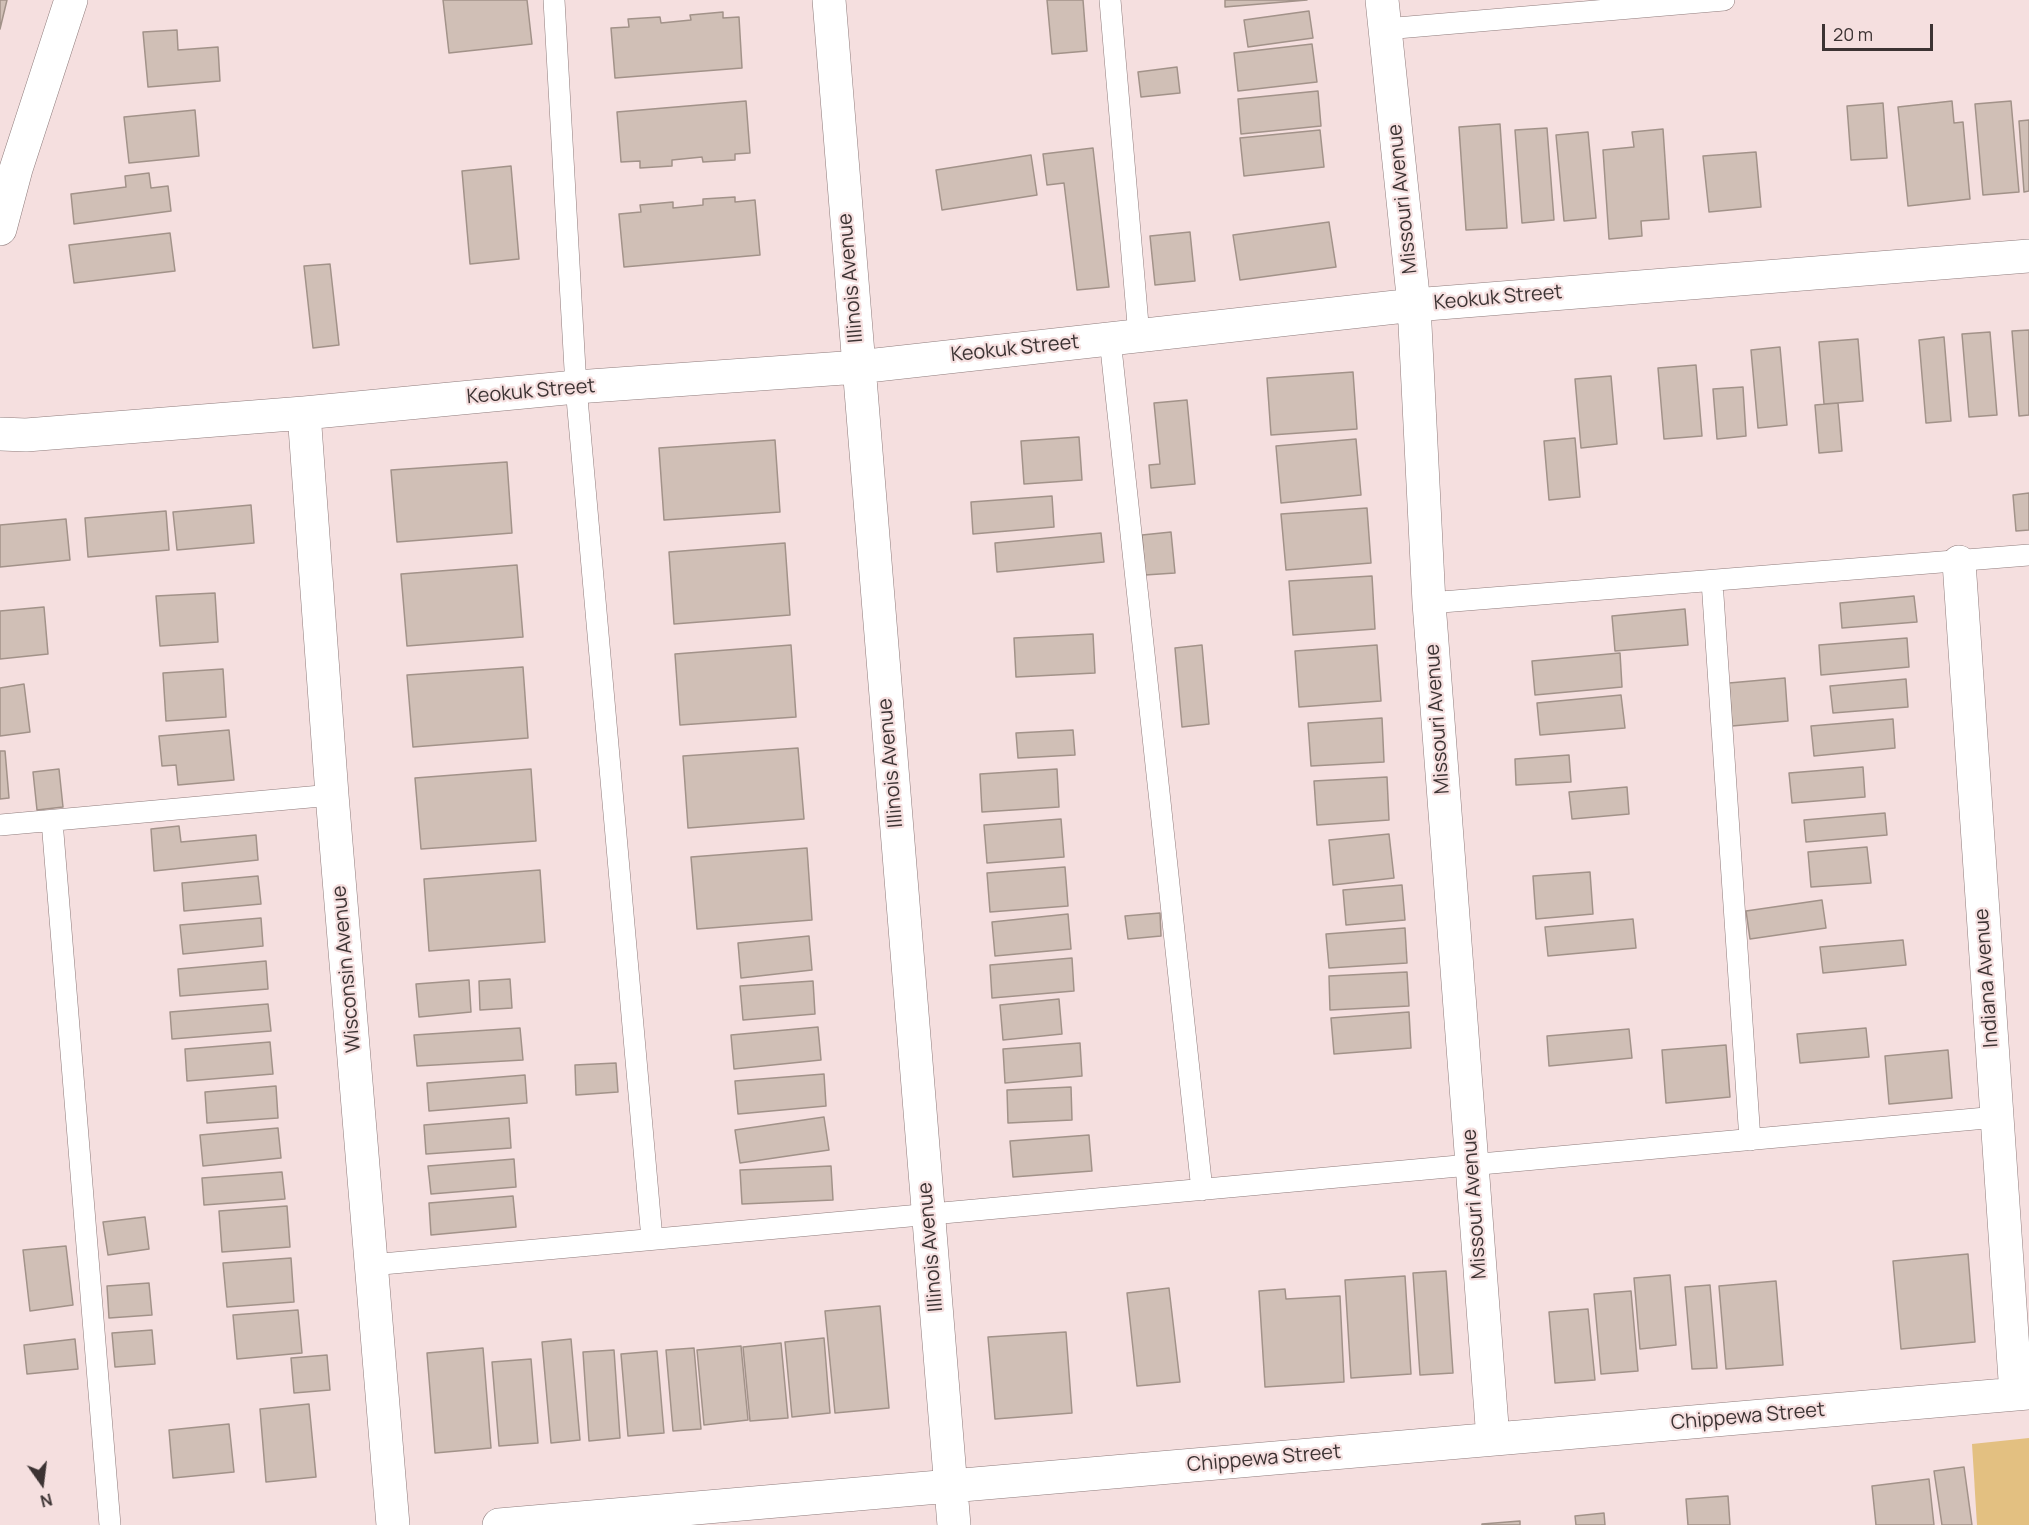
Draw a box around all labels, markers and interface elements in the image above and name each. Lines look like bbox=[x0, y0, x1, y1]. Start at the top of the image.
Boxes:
scale bar bbox=[1825, 12, 1936, 50]
text: 20 m bbox=[1833, 22, 1873, 46]
street label: Missouri Avenue bbox=[1383, 123, 1423, 275]
street label: Illinois Avenue bbox=[833, 212, 869, 344]
street label: Keokuk Street bbox=[1433, 280, 1563, 316]
street label: Keokuk Street bbox=[950, 330, 1080, 368]
street label: Keokuk Street bbox=[466, 374, 596, 410]
street label: Missouri Avenue bbox=[1421, 643, 1455, 795]
street label: Illinois Avenue bbox=[873, 697, 909, 829]
street label: Wisconsin Avenue bbox=[328, 885, 366, 1053]
street label: Indiana Avenue bbox=[1970, 908, 2004, 1048]
street label: Missouri Avenue bbox=[1458, 1128, 1492, 1280]
street label: Illinois Avenue bbox=[913, 1181, 949, 1313]
street label: Chippewa Street bbox=[1670, 1398, 1826, 1436]
street label: Chippewa Street bbox=[1186, 1440, 1342, 1478]
north arrow bbox=[12, 1453, 72, 1513]
text: N bbox=[38, 1488, 55, 1513]

